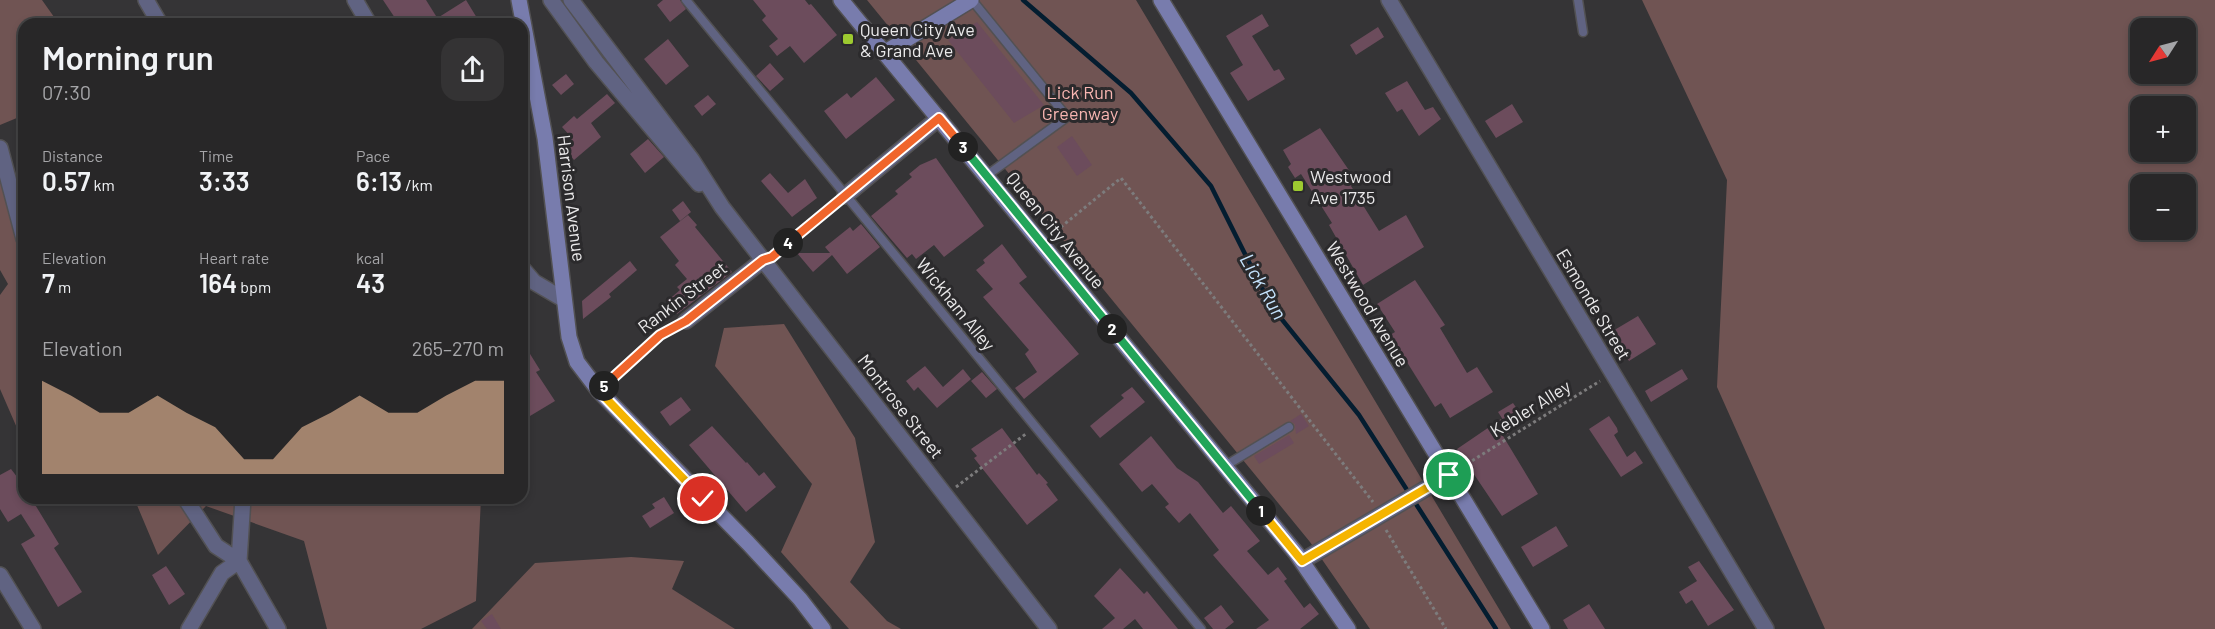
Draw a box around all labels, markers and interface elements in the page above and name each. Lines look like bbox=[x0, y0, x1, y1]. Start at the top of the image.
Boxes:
place label: Queen City Ave & Grand Ave bbox=[860, 18, 975, 61]
north arrow bbox=[2130, 18, 2196, 84]
map controls bbox=[2130, 18, 2196, 240]
marker: Queen City Ave & Grand Ave bbox=[841, 32, 855, 46]
text: Morning run bbox=[42, 37, 214, 77]
button: share bbox=[441, 38, 504, 101]
text: 07:30 bbox=[42, 80, 91, 104]
park label: Lick Run Greenway bbox=[1042, 81, 1118, 124]
button: + bbox=[2130, 96, 2196, 162]
pin: 3 bbox=[948, 132, 978, 162]
street label: Harrison Avenue bbox=[553, 133, 591, 263]
text: 3 bbox=[959, 137, 967, 156]
text: Distance bbox=[42, 146, 103, 165]
text: Time bbox=[199, 146, 234, 165]
text: Pace bbox=[356, 146, 390, 165]
text: 0.57 bbox=[42, 165, 90, 196]
text: 3:33 bbox=[199, 165, 250, 196]
text: 6:13 bbox=[356, 165, 402, 196]
place label: Westwood Ave 1735 bbox=[1310, 165, 1392, 208]
street label: Queen City Avenue bbox=[1002, 167, 1110, 293]
button: − bbox=[2130, 174, 2196, 240]
text: km bbox=[90, 175, 115, 194]
text: /km bbox=[402, 175, 433, 194]
marker: Westwood Ave 1735 bbox=[1291, 179, 1305, 193]
pin: 4 bbox=[773, 228, 803, 258]
text: 4 bbox=[783, 233, 793, 252]
street label: Westwood Avenue bbox=[1322, 237, 1414, 371]
street label: Esmonde Street bbox=[1552, 244, 1636, 364]
text: Elevation bbox=[42, 248, 106, 267]
text: Heart rate bbox=[199, 248, 269, 267]
text: kcal bbox=[356, 248, 384, 267]
water label: Lick Run bbox=[1236, 249, 1292, 323]
street label: Wickham Alley bbox=[912, 253, 1000, 355]
street label: Rankin Street bbox=[633, 256, 731, 338]
text: 7 bbox=[42, 267, 55, 298]
text: 164 bbox=[199, 267, 237, 298]
text: 43 bbox=[356, 267, 385, 298]
text: m bbox=[55, 277, 71, 296]
text: bpm bbox=[237, 277, 271, 296]
pin: 2 bbox=[1097, 314, 1127, 344]
text: 2 bbox=[1108, 319, 1116, 338]
text: Elevation bbox=[42, 336, 123, 360]
text: 265–270 m bbox=[412, 336, 504, 360]
street label: Montrose Street bbox=[853, 350, 949, 462]
pin: 5 bbox=[589, 371, 619, 401]
street label: Kebler Alley bbox=[1486, 375, 1574, 441]
text: 5 bbox=[600, 376, 608, 395]
pin bbox=[1423, 449, 1474, 500]
icon: arrive bbox=[1432, 458, 1465, 491]
pin bbox=[677, 473, 728, 524]
icon: check bbox=[686, 482, 719, 515]
pin: 1 bbox=[1246, 496, 1276, 526]
text: 1 bbox=[1258, 501, 1264, 520]

